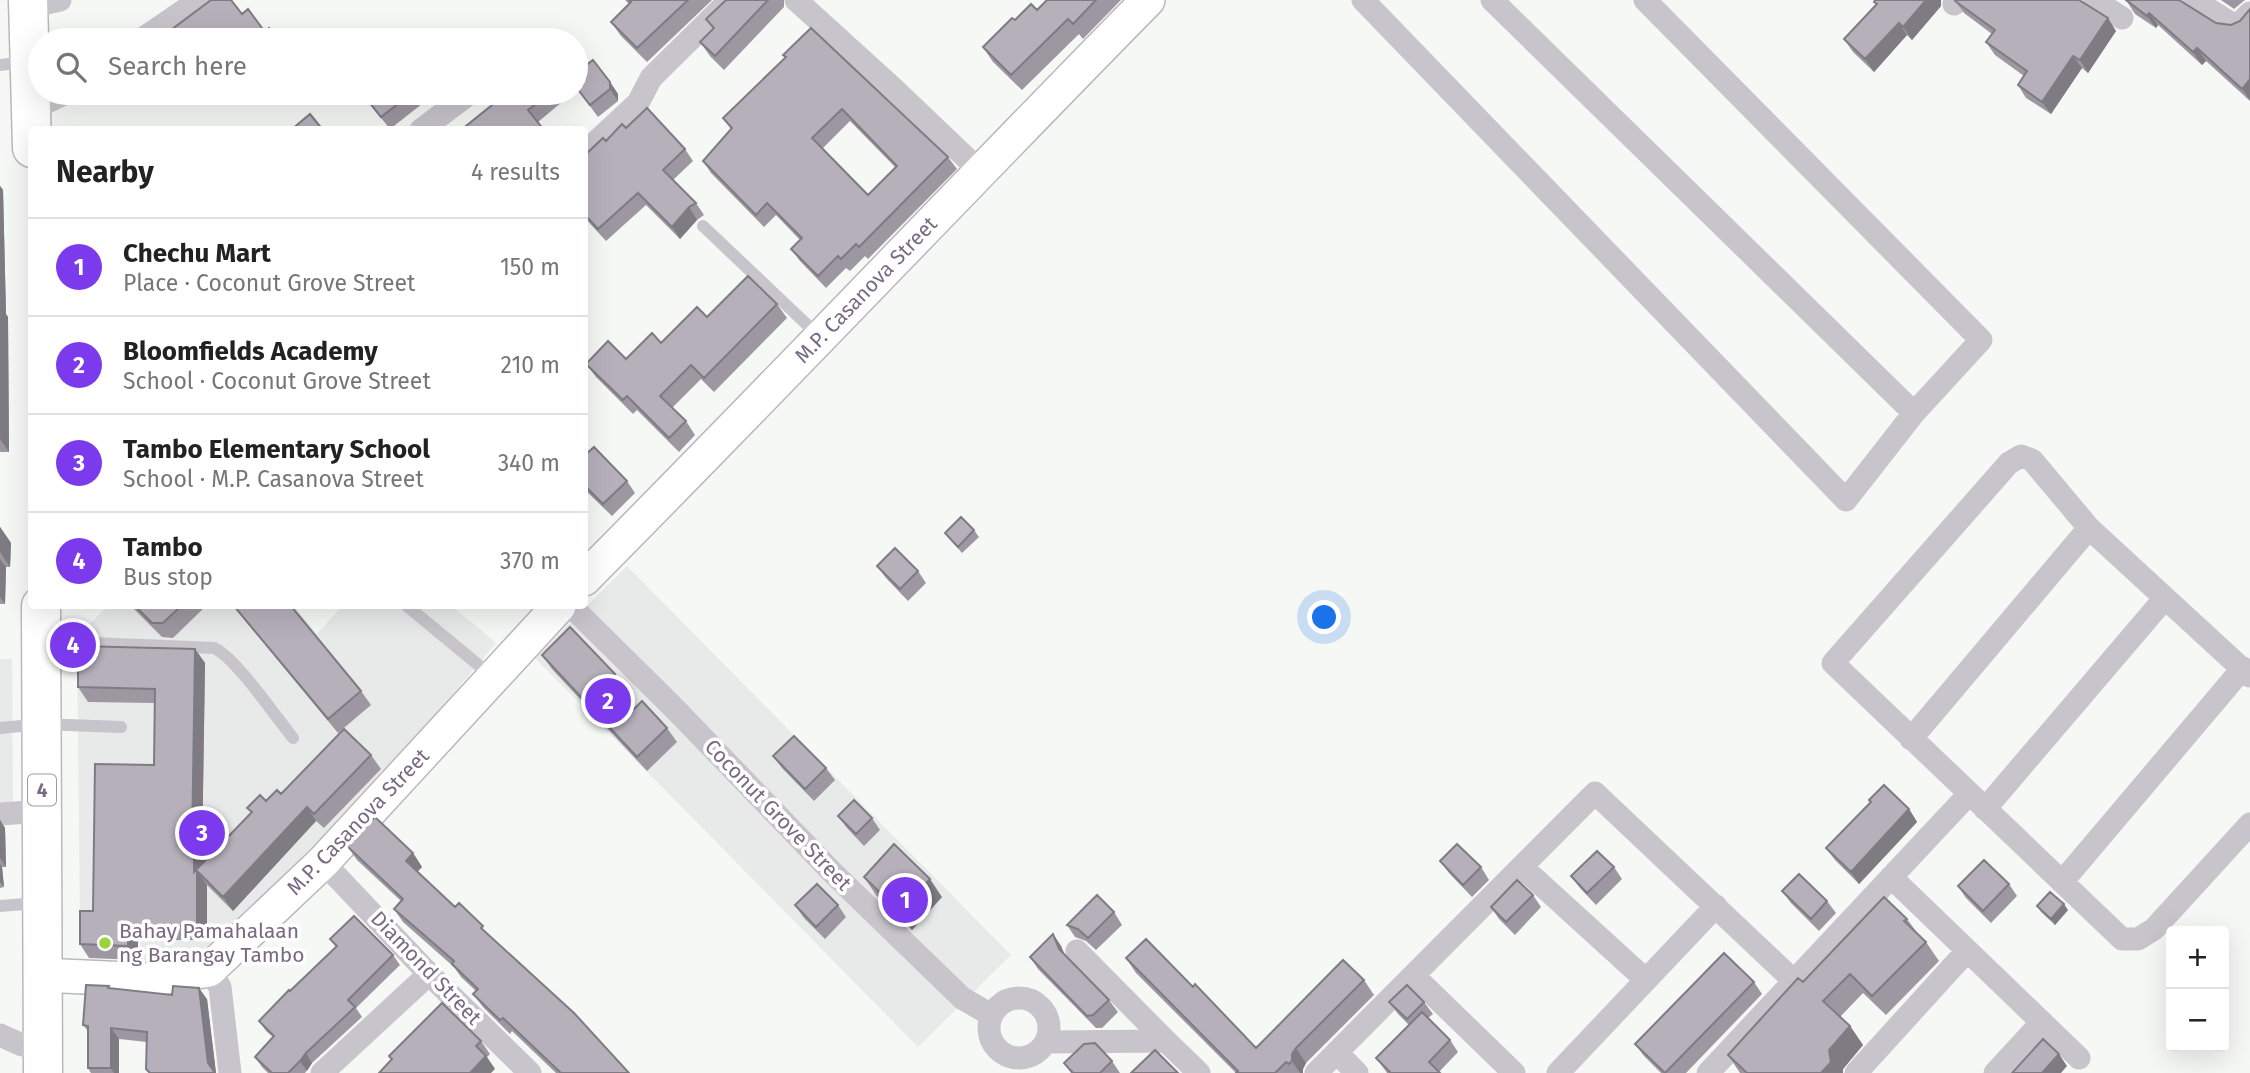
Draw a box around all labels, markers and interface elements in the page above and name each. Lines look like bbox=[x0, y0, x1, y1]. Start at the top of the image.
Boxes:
search box bbox=[28, 28, 588, 105]
icon: search bbox=[52, 48, 90, 86]
text: Search here bbox=[108, 51, 247, 82]
text: Nearby bbox=[56, 154, 154, 190]
text: 4 results bbox=[471, 158, 560, 186]
street label: M.P. Casanova Street bbox=[789, 211, 943, 369]
text: Chechu Mart bbox=[123, 238, 271, 269]
text: 1 bbox=[74, 253, 84, 281]
text: 150 m bbox=[500, 253, 560, 281]
text: Place · Coconut Grove Street bbox=[123, 269, 415, 297]
text: Bloomfields Academy bbox=[123, 336, 378, 367]
text: 2 bbox=[73, 351, 85, 379]
text: 210 m bbox=[501, 351, 560, 379]
text: School · Coconut Grove Street bbox=[123, 367, 431, 395]
text: Tambo Elementary School bbox=[123, 434, 430, 465]
text: 3 bbox=[73, 449, 85, 477]
text: 340 m bbox=[498, 449, 560, 477]
text: School · M.P. Casanova Street bbox=[123, 465, 424, 493]
text: Tambo bbox=[123, 532, 203, 563]
text: 4 bbox=[73, 547, 86, 575]
text: 370 m bbox=[500, 547, 560, 575]
text: Bus stop bbox=[123, 563, 213, 591]
your location bbox=[1307, 600, 1341, 634]
pin: 4 bbox=[50, 619, 96, 671]
pin: 2 bbox=[585, 675, 631, 727]
street label: Coconut Grove Street bbox=[699, 734, 857, 896]
street label: M.P. Casanova Street bbox=[281, 743, 435, 901]
road number: 4 bbox=[28, 775, 56, 806]
pin: 3 bbox=[179, 807, 225, 859]
pin: 1 bbox=[882, 874, 928, 926]
street label: Diamond Street bbox=[365, 906, 487, 1031]
place label: Bahay Pamahalaan ng Barangay Tambo bbox=[119, 918, 305, 968]
map controls bbox=[2166, 926, 2229, 1052]
button: + bbox=[2166, 926, 2229, 989]
marker: Bahay Pamahalaan ng Barangay Tambo bbox=[97, 935, 113, 951]
button: − bbox=[2166, 989, 2229, 1052]

